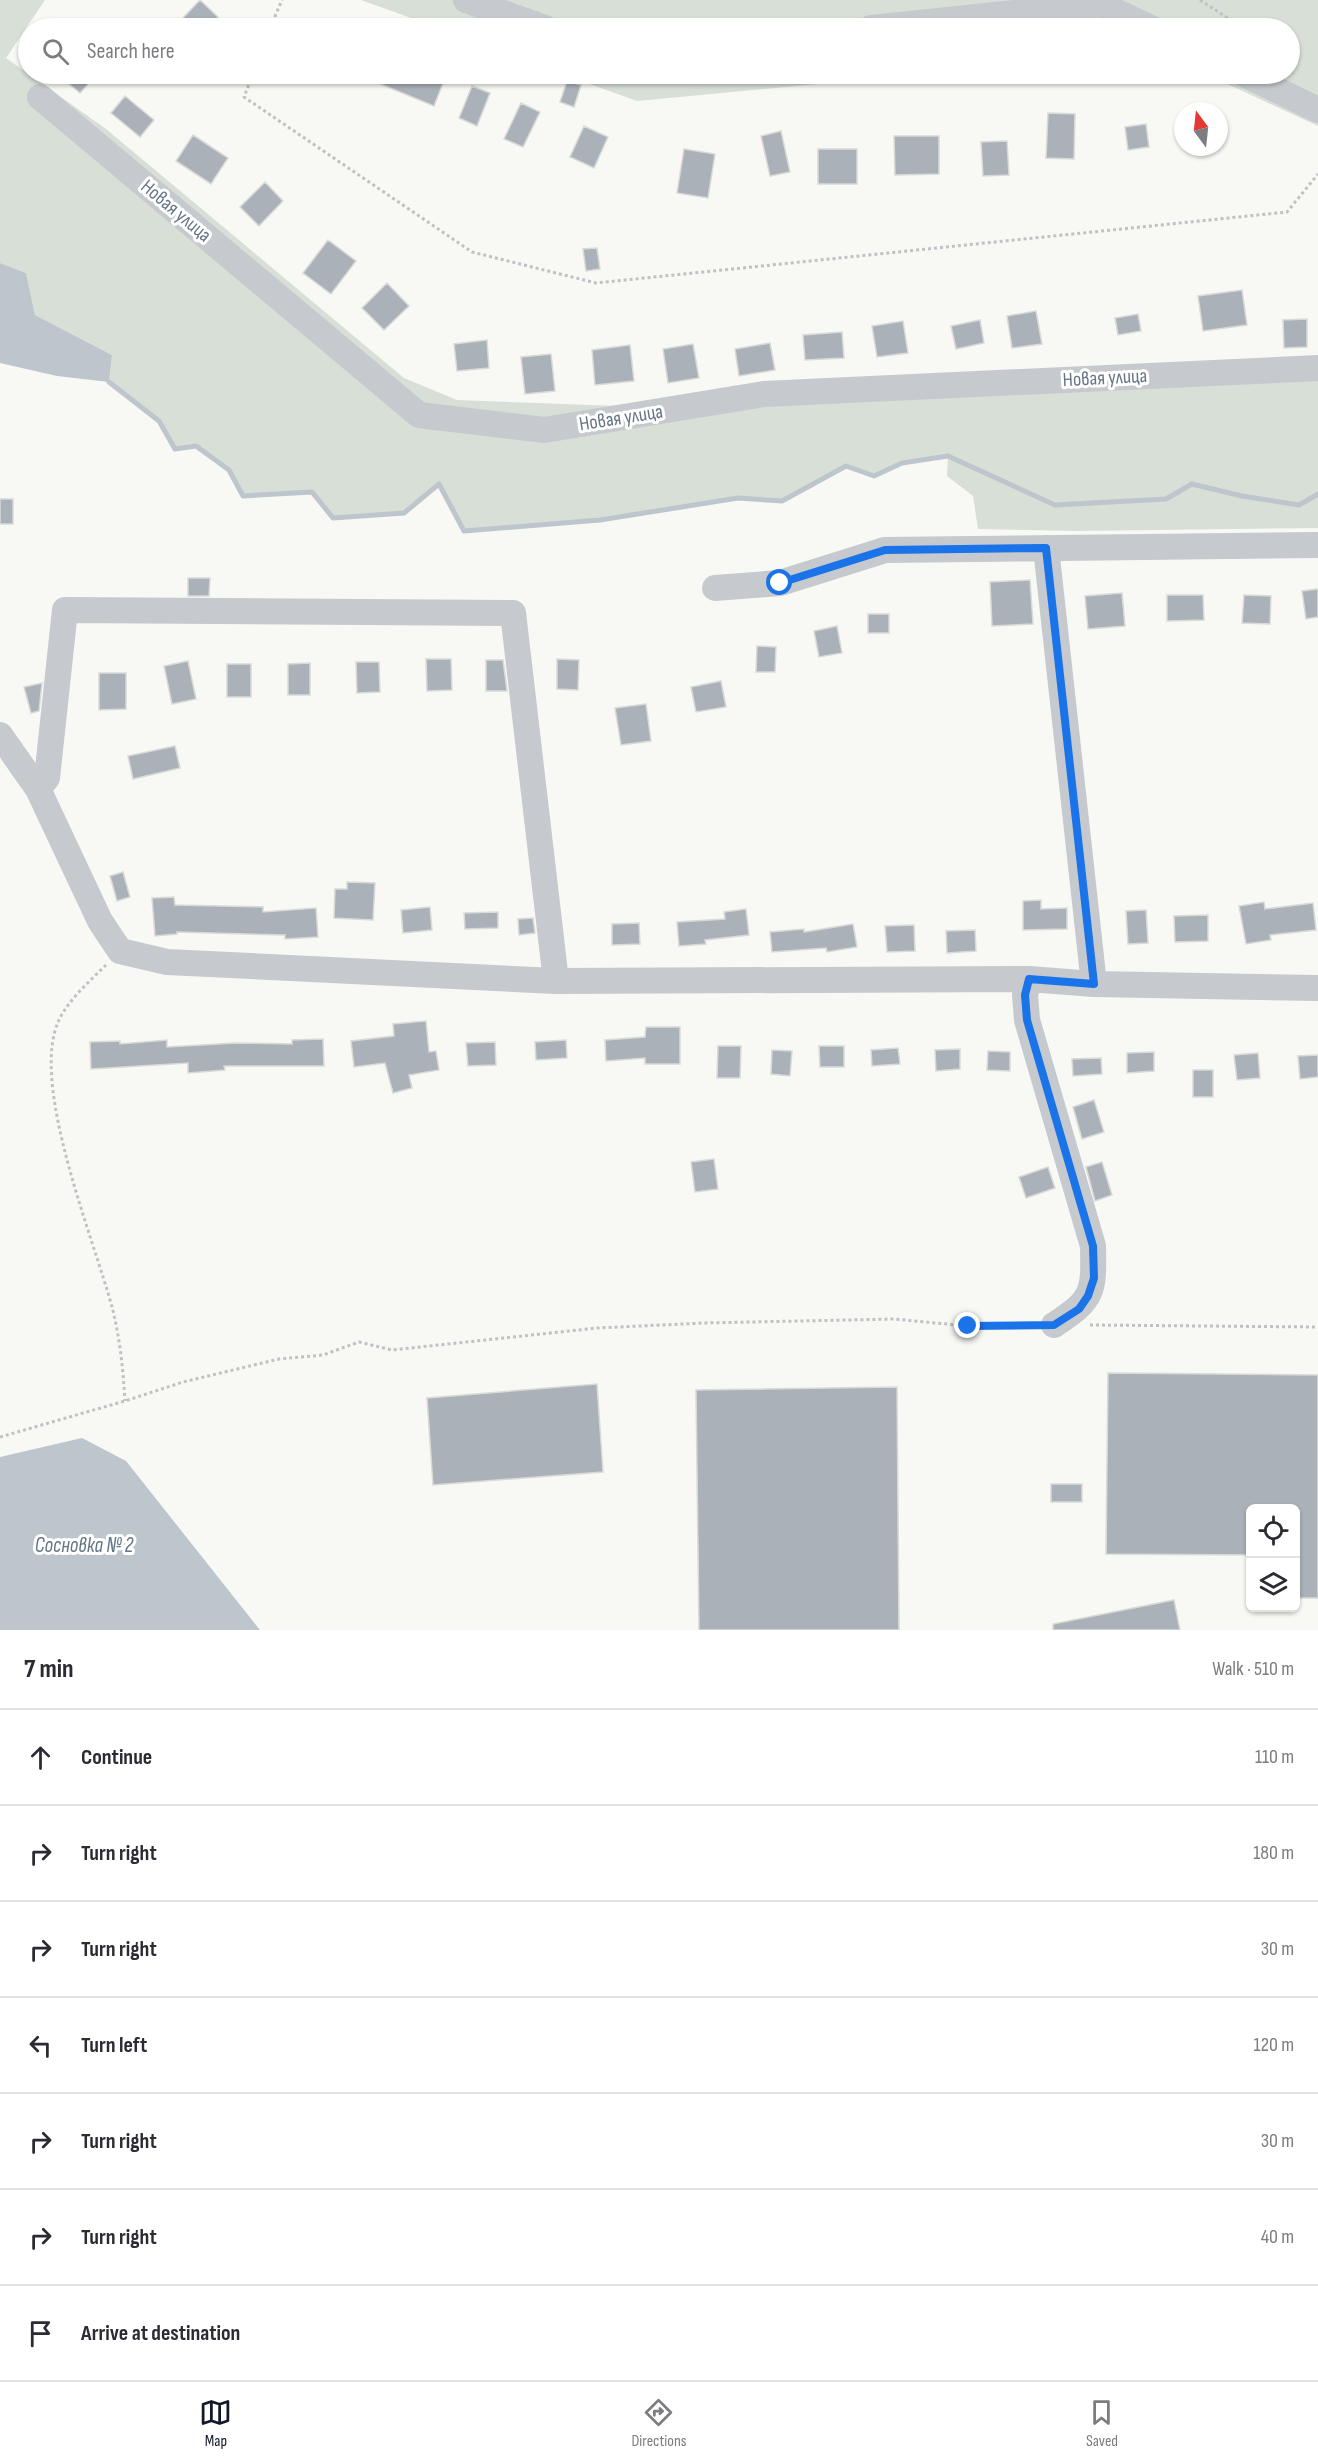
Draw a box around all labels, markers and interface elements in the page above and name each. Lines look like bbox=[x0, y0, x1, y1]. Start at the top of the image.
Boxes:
search box bbox=[18, 18, 1300, 84]
icon: search bbox=[39, 35, 72, 68]
text: Search here bbox=[87, 38, 174, 65]
north arrow bbox=[1174, 102, 1228, 156]
street label: Новая улица bbox=[136, 175, 216, 247]
street label: Новая улица bbox=[1062, 364, 1148, 392]
street label: Новая улица bbox=[577, 400, 665, 436]
route start bbox=[766, 569, 792, 595]
route end bbox=[954, 1312, 980, 1338]
map controls bbox=[1246, 1504, 1300, 1612]
button: locate bbox=[1246, 1504, 1300, 1558]
water label: Сосновка № 2 bbox=[35, 1533, 134, 1558]
button: layers bbox=[1246, 1558, 1300, 1612]
text: 7 min bbox=[24, 1654, 73, 1685]
text: Walk · 510 m bbox=[1212, 1657, 1294, 1681]
icon: ahead bbox=[24, 1741, 57, 1774]
text: Continue bbox=[81, 1744, 152, 1771]
text: 110 m bbox=[1255, 1745, 1294, 1769]
icon: right bbox=[24, 1837, 57, 1870]
text: Turn right bbox=[81, 1840, 157, 1867]
text: 180 m bbox=[1253, 1841, 1294, 1865]
icon: right bbox=[24, 1933, 57, 1966]
text: Turn right bbox=[81, 1936, 157, 1963]
text: 30 m bbox=[1261, 1937, 1294, 1961]
icon: left bbox=[24, 2029, 57, 2062]
text: Turn left bbox=[81, 2032, 147, 2059]
text: 120 m bbox=[1254, 2033, 1294, 2057]
icon: right bbox=[24, 2125, 57, 2158]
text: Turn right bbox=[81, 2128, 157, 2155]
text: 30 m bbox=[1261, 2129, 1294, 2153]
icon: right bbox=[24, 2221, 57, 2254]
text: Turn right bbox=[81, 2224, 157, 2251]
text: 40 m bbox=[1261, 2225, 1294, 2249]
icon: arrive bbox=[24, 2317, 57, 2350]
text: Arrive at destination bbox=[81, 2320, 240, 2347]
tab: Map bbox=[199, 2396, 232, 2451]
tab: Directions bbox=[631, 2396, 686, 2451]
tab: Saved bbox=[1085, 2396, 1118, 2451]

